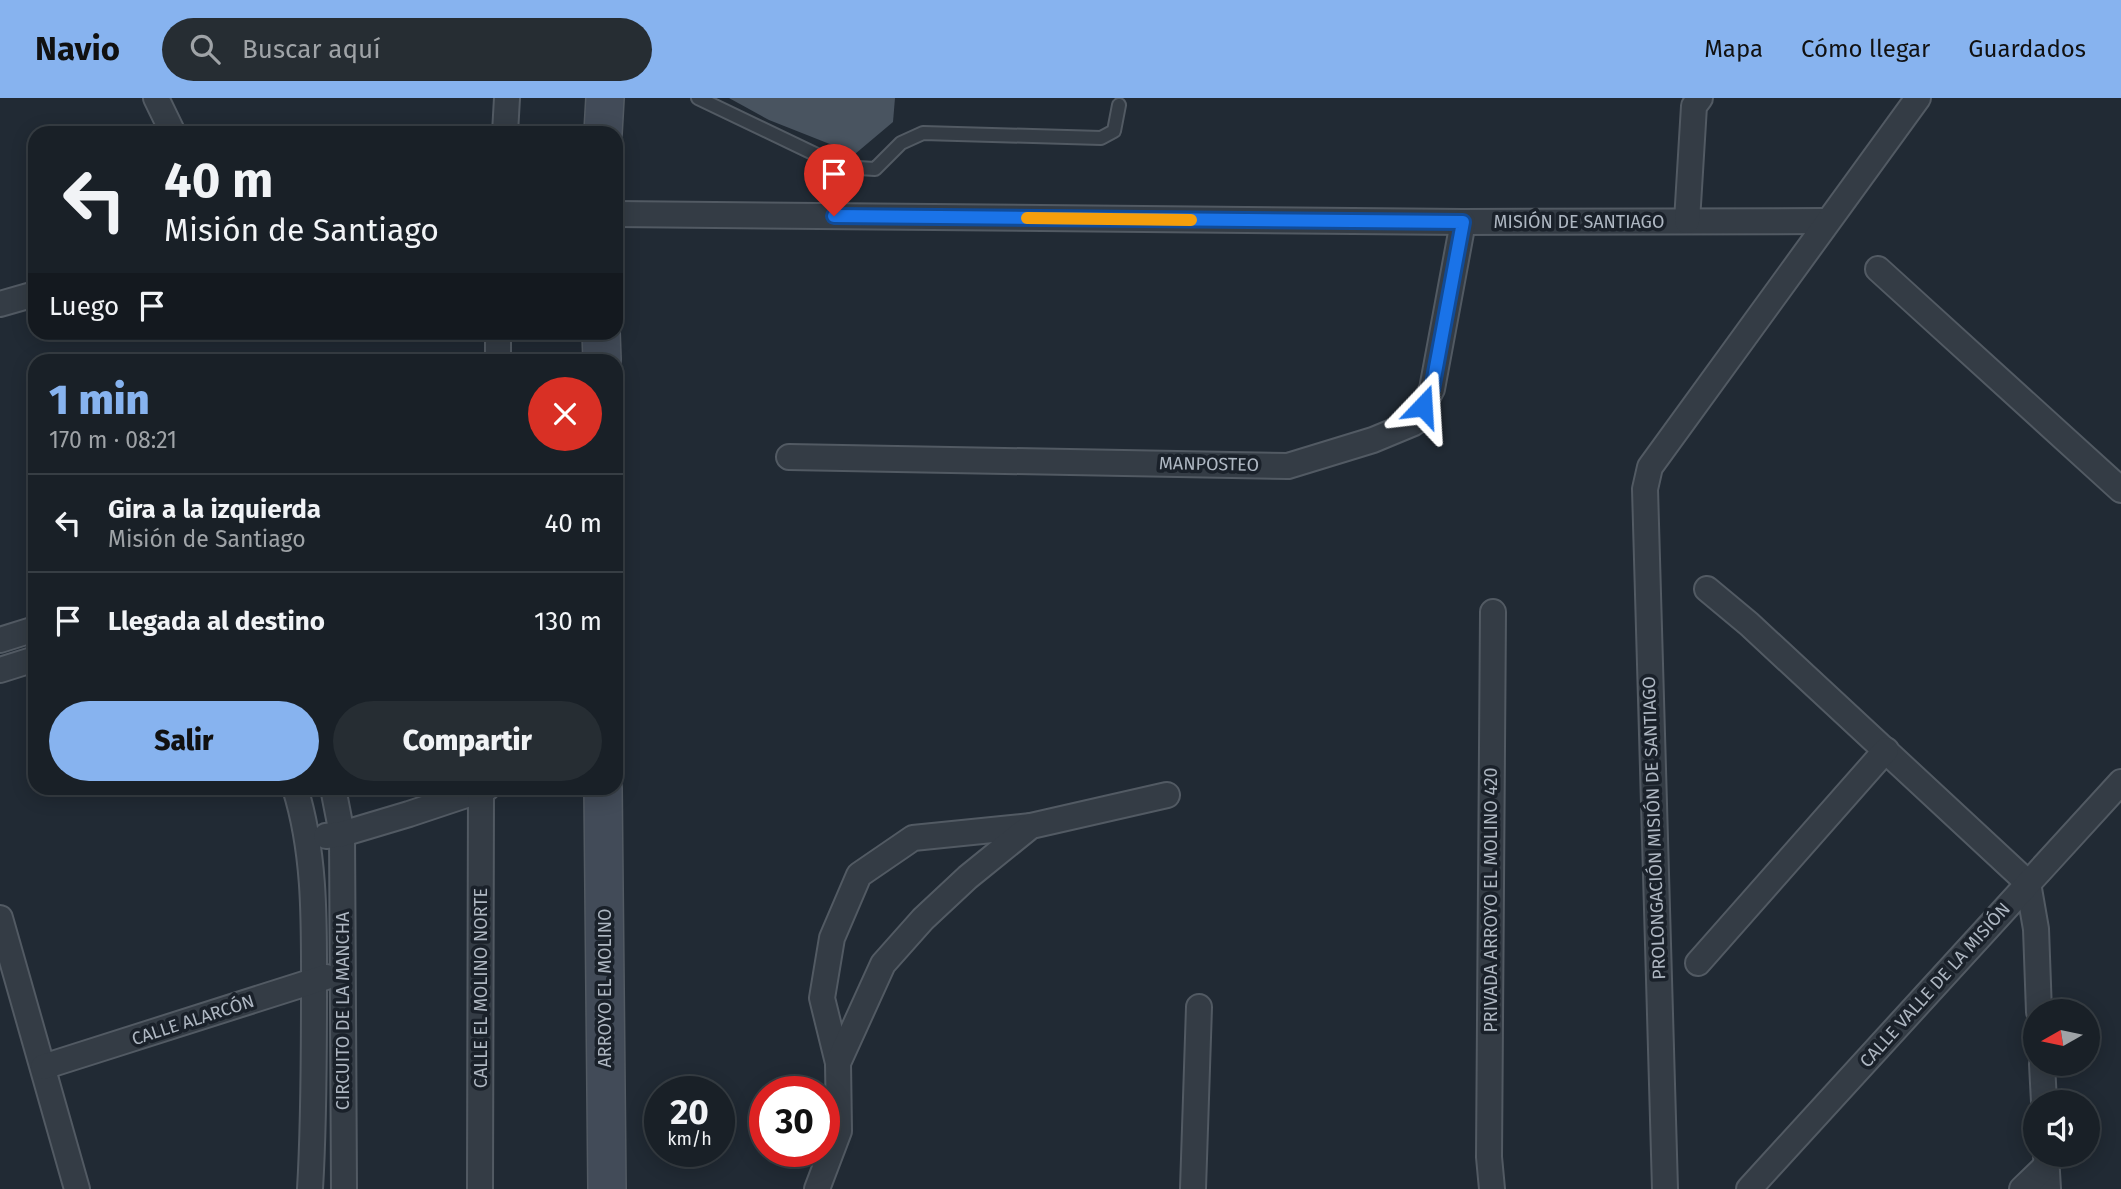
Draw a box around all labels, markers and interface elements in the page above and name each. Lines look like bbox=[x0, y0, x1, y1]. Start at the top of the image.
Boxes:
search box bbox=[162, 18, 652, 81]
text: Navio bbox=[35, 29, 120, 69]
icon: search bbox=[186, 30, 224, 68]
text: Buscar aquí bbox=[242, 34, 380, 65]
text: Mapa bbox=[1704, 35, 1763, 63]
text: Cómo llegar bbox=[1801, 35, 1930, 63]
text: Guardados bbox=[1968, 35, 2086, 63]
pin bbox=[804, 144, 864, 216]
text: 40 m bbox=[164, 151, 273, 210]
icon: left bbox=[49, 154, 140, 245]
icon: arrive bbox=[815, 155, 853, 193]
text: Misión de Santiago bbox=[164, 211, 439, 249]
street label: MISIÓN DE SANTIAGO bbox=[1494, 211, 1664, 233]
icon: arrive bbox=[133, 287, 171, 325]
text: Luego bbox=[49, 291, 119, 322]
position arrow bbox=[1386, 369, 1460, 443]
text: 1 min bbox=[49, 375, 150, 425]
button: close bbox=[528, 377, 602, 451]
text: 170 m · 08:21 bbox=[49, 426, 177, 454]
street label: MANPOSTEO bbox=[1159, 452, 1259, 476]
text: Gira a la izquierda bbox=[108, 494, 321, 525]
icon: left bbox=[49, 504, 87, 542]
text: 40 m bbox=[544, 508, 602, 539]
text: Misión de Santiago bbox=[108, 525, 306, 553]
icon: arrive bbox=[49, 602, 87, 640]
text: Llegada al destino bbox=[108, 606, 325, 637]
text: 130 m bbox=[534, 606, 602, 637]
street label: PROLONGACIÓN MISIÓN DE SANTIAGO bbox=[1638, 676, 1670, 980]
button: Salir bbox=[49, 701, 319, 781]
button: Compartir bbox=[333, 701, 602, 781]
street label: PRIVADA ARROYO EL MOLINO 420 bbox=[1480, 767, 1502, 1033]
street label: CALLE EL MOLINO NORTE bbox=[470, 888, 492, 1088]
street label: CALLE VALLE DE LA MISIÓN bbox=[1855, 898, 2015, 1072]
street label: ARROYO EL MOLINO bbox=[594, 908, 616, 1068]
street label: CIRCUITO DE LA MANCHA bbox=[332, 911, 354, 1110]
street label: CALLE ALARCÓN bbox=[129, 990, 257, 1050]
north arrow bbox=[2023, 999, 2100, 1076]
map controls bbox=[2023, 999, 2100, 1167]
speed limit sign: 30 bbox=[749, 1076, 840, 1167]
button: sound bbox=[2023, 1090, 2100, 1167]
text: 20 bbox=[670, 1091, 709, 1133]
text: km/h bbox=[667, 1128, 712, 1150]

